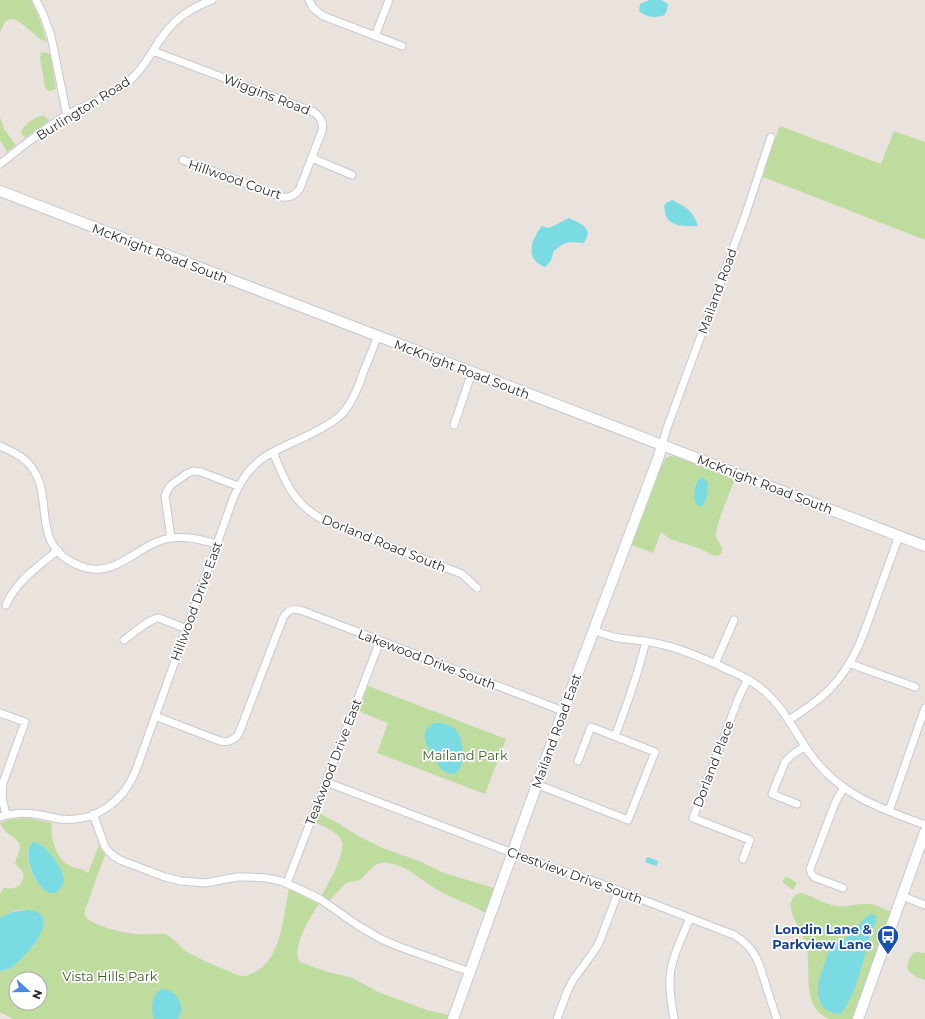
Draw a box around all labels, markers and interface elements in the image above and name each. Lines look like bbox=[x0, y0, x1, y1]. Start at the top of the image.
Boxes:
street label: Wiggins Road bbox=[221, 70, 313, 118]
street label: Burlington Road bbox=[33, 73, 133, 143]
street label: Hillwood Court bbox=[186, 156, 284, 202]
street label: McKnight Road South bbox=[90, 220, 230, 286]
street label: Mailand Road bbox=[694, 246, 740, 336]
street label: McKnight Road South bbox=[392, 336, 532, 402]
street label: McKnight Road South bbox=[695, 451, 835, 517]
street label: Dorland Road South bbox=[320, 511, 448, 575]
street label: Hillwood Drive East bbox=[167, 539, 225, 663]
street label: Lakewood Drive South bbox=[356, 625, 498, 693]
street label: Mailand Road East bbox=[528, 671, 584, 791]
street label: Teakwood Drive East bbox=[301, 696, 365, 828]
street label: Dorland Place bbox=[689, 718, 737, 810]
park label: Mailand Park bbox=[422, 747, 508, 763]
street label: Crestview Drive South bbox=[505, 843, 645, 907]
place label: Londin Lane & Parkview Lane bbox=[772, 921, 873, 952]
bus stop icon: Londin Lane & Parkview Lane bbox=[875, 923, 901, 956]
park label: Vista Hills Park bbox=[62, 968, 158, 984]
north arrow bbox=[8, 971, 48, 1011]
text: N bbox=[29, 988, 45, 1001]

